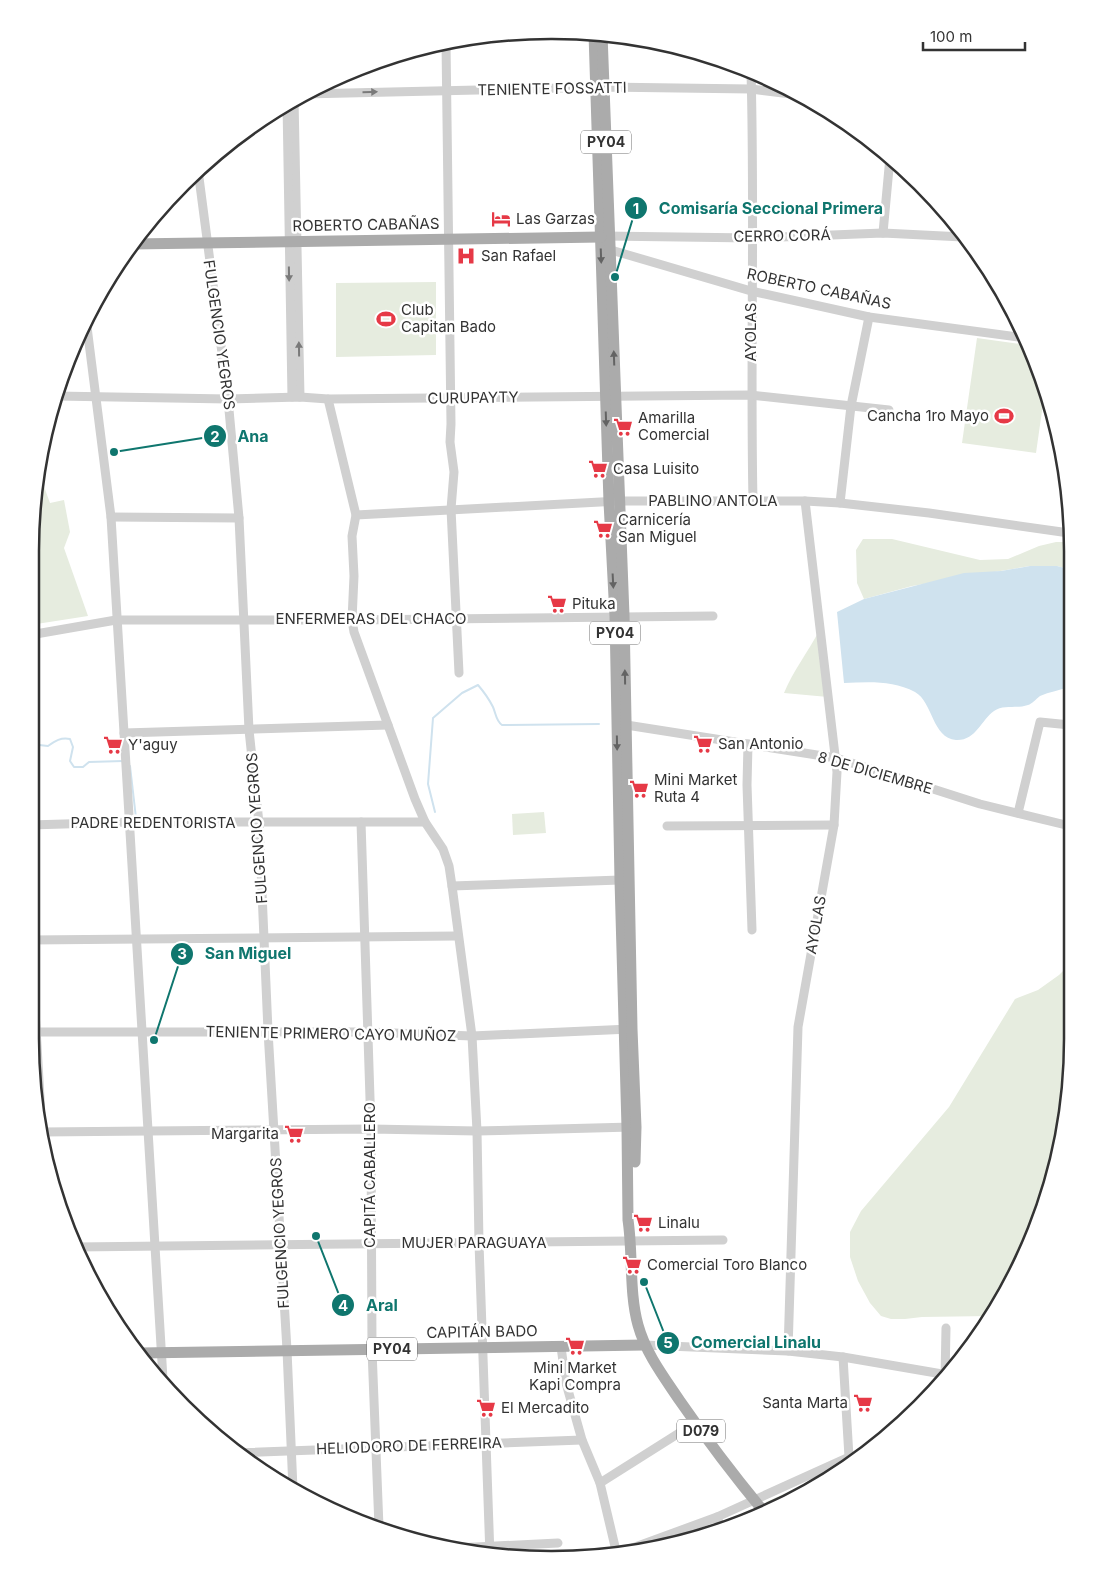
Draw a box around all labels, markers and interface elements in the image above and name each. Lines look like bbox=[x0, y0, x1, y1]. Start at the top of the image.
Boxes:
scale bar bbox=[923, 20, 1026, 52]
text: 100 m bbox=[930, 27, 972, 46]
street label: TENIENTE FOSSATTI bbox=[477, 78, 627, 99]
one-way arrow bbox=[363, 88, 379, 96]
road number: PY04 bbox=[581, 130, 631, 154]
callout: Comisaría Seccional Primera bbox=[623, 193, 893, 224]
text: Comisaría Seccional Primera bbox=[659, 198, 883, 218]
text: 1 bbox=[633, 199, 639, 218]
hotel icon: Las Garzas bbox=[490, 208, 512, 230]
place label: Las Garzas bbox=[516, 209, 595, 228]
street label: ROBERTO CABAÑAS bbox=[292, 214, 440, 235]
street label: CERRO CORÁ bbox=[733, 225, 831, 246]
hospital icon: San Rafael bbox=[455, 245, 477, 267]
place label: San Rafael bbox=[481, 246, 556, 265]
one-way arrow bbox=[597, 248, 605, 264]
street label: FULGENCIO YEGROS bbox=[200, 259, 239, 411]
street label: ROBERTO CABAÑAS bbox=[745, 264, 893, 313]
one-way arrow bbox=[285, 266, 293, 282]
place label: Club Capitan Bado bbox=[401, 300, 496, 336]
street label: AYOLAS bbox=[741, 303, 760, 361]
sports icon: Club Capitan Bado bbox=[375, 308, 397, 330]
one-way arrow bbox=[295, 340, 303, 356]
one-way arrow bbox=[610, 349, 618, 365]
street label: CURUPAYTY bbox=[427, 387, 519, 408]
sports icon: Cancha 1ro Mayo bbox=[993, 405, 1015, 427]
place label: Cancha 1ro Mayo bbox=[867, 406, 989, 425]
place label: Amarilla Comercial bbox=[638, 408, 710, 444]
one-way arrow bbox=[602, 411, 610, 427]
supermarket icon: Amarilla Comercial bbox=[612, 416, 634, 438]
callout: Ana bbox=[202, 421, 278, 452]
text: Ana bbox=[237, 426, 269, 446]
text: 2 bbox=[210, 427, 220, 446]
supermarket icon: Casa Luisito bbox=[587, 458, 609, 480]
place label: Casa Luisito bbox=[613, 459, 699, 478]
street label: PABLINO ANTOLA bbox=[648, 491, 778, 510]
place label: Carnicería San Miguel bbox=[618, 510, 697, 546]
supermarket icon: Carnicería San Miguel bbox=[592, 518, 614, 540]
one-way arrow bbox=[609, 573, 617, 589]
supermarket icon: Pituka bbox=[546, 593, 568, 615]
place label: Pituka bbox=[572, 594, 616, 613]
street label: ENFERMERAS DEL CHACO bbox=[275, 609, 467, 628]
road number: PY04 bbox=[590, 622, 640, 644]
one-way arrow bbox=[621, 669, 629, 685]
supermarket icon: San Antonio bbox=[692, 733, 714, 755]
supermarket icon: Y'aguy bbox=[102, 734, 124, 756]
place label: San Antonio bbox=[718, 734, 804, 753]
place label: Y'aguy bbox=[128, 735, 178, 754]
one-way arrow bbox=[613, 736, 621, 752]
street label: 8 DE DICIEMBRE bbox=[816, 747, 935, 798]
street label: FULGENCIO YEGROS bbox=[242, 752, 271, 904]
place label: Mini Market Ruta 4 bbox=[654, 770, 737, 806]
supermarket icon: Mini Market Ruta 4 bbox=[628, 778, 650, 800]
street label: PADRE REDENTORISTA bbox=[70, 813, 236, 832]
street label: AYOLAS bbox=[801, 894, 830, 956]
callout: San Miguel bbox=[169, 938, 301, 969]
text: San Miguel bbox=[205, 943, 291, 963]
text: 3 bbox=[177, 944, 187, 963]
street label: TENIENTE PRIMERO CAYO MUÑOZ bbox=[206, 1022, 456, 1045]
street label: CAPITÁ CABALLERO bbox=[360, 1102, 379, 1248]
supermarket icon: Margarita bbox=[283, 1123, 305, 1145]
place label: Margarita bbox=[211, 1124, 279, 1143]
street label: FULGENCIO YEGROS bbox=[266, 1157, 293, 1309]
supermarket icon: Linalu bbox=[632, 1212, 654, 1234]
place label: Linalu bbox=[658, 1213, 700, 1232]
street label: MUJER PARAGUAYA bbox=[401, 1233, 547, 1252]
supermarket icon: Comercial Toro Blanco bbox=[621, 1254, 643, 1276]
place label: Comercial Toro Blanco bbox=[647, 1255, 807, 1274]
callout: Aral bbox=[331, 1290, 408, 1321]
text: Aral bbox=[366, 1295, 398, 1315]
text: 4 bbox=[338, 1296, 348, 1315]
street label: CAPITÁN BADO bbox=[426, 1321, 538, 1342]
callout: Comercial Linalu bbox=[656, 1327, 831, 1358]
text: Comercial Linalu bbox=[691, 1332, 821, 1352]
text: 5 bbox=[663, 1333, 673, 1352]
supermarket icon: Mini Market Kapi Compra bbox=[564, 1335, 586, 1357]
road number: PY04 bbox=[367, 1338, 417, 1360]
place label: Mini Market Kapi Compra bbox=[529, 1358, 621, 1394]
supermarket icon: Santa Marta bbox=[852, 1392, 874, 1414]
place label: Santa Marta bbox=[762, 1393, 848, 1412]
supermarket icon: El Mercadito bbox=[475, 1397, 497, 1419]
place label: El Mercadito bbox=[501, 1398, 589, 1417]
road number: D079 bbox=[677, 1420, 725, 1442]
street label: HELIODORO DE FERREIRA bbox=[316, 1433, 502, 1458]

